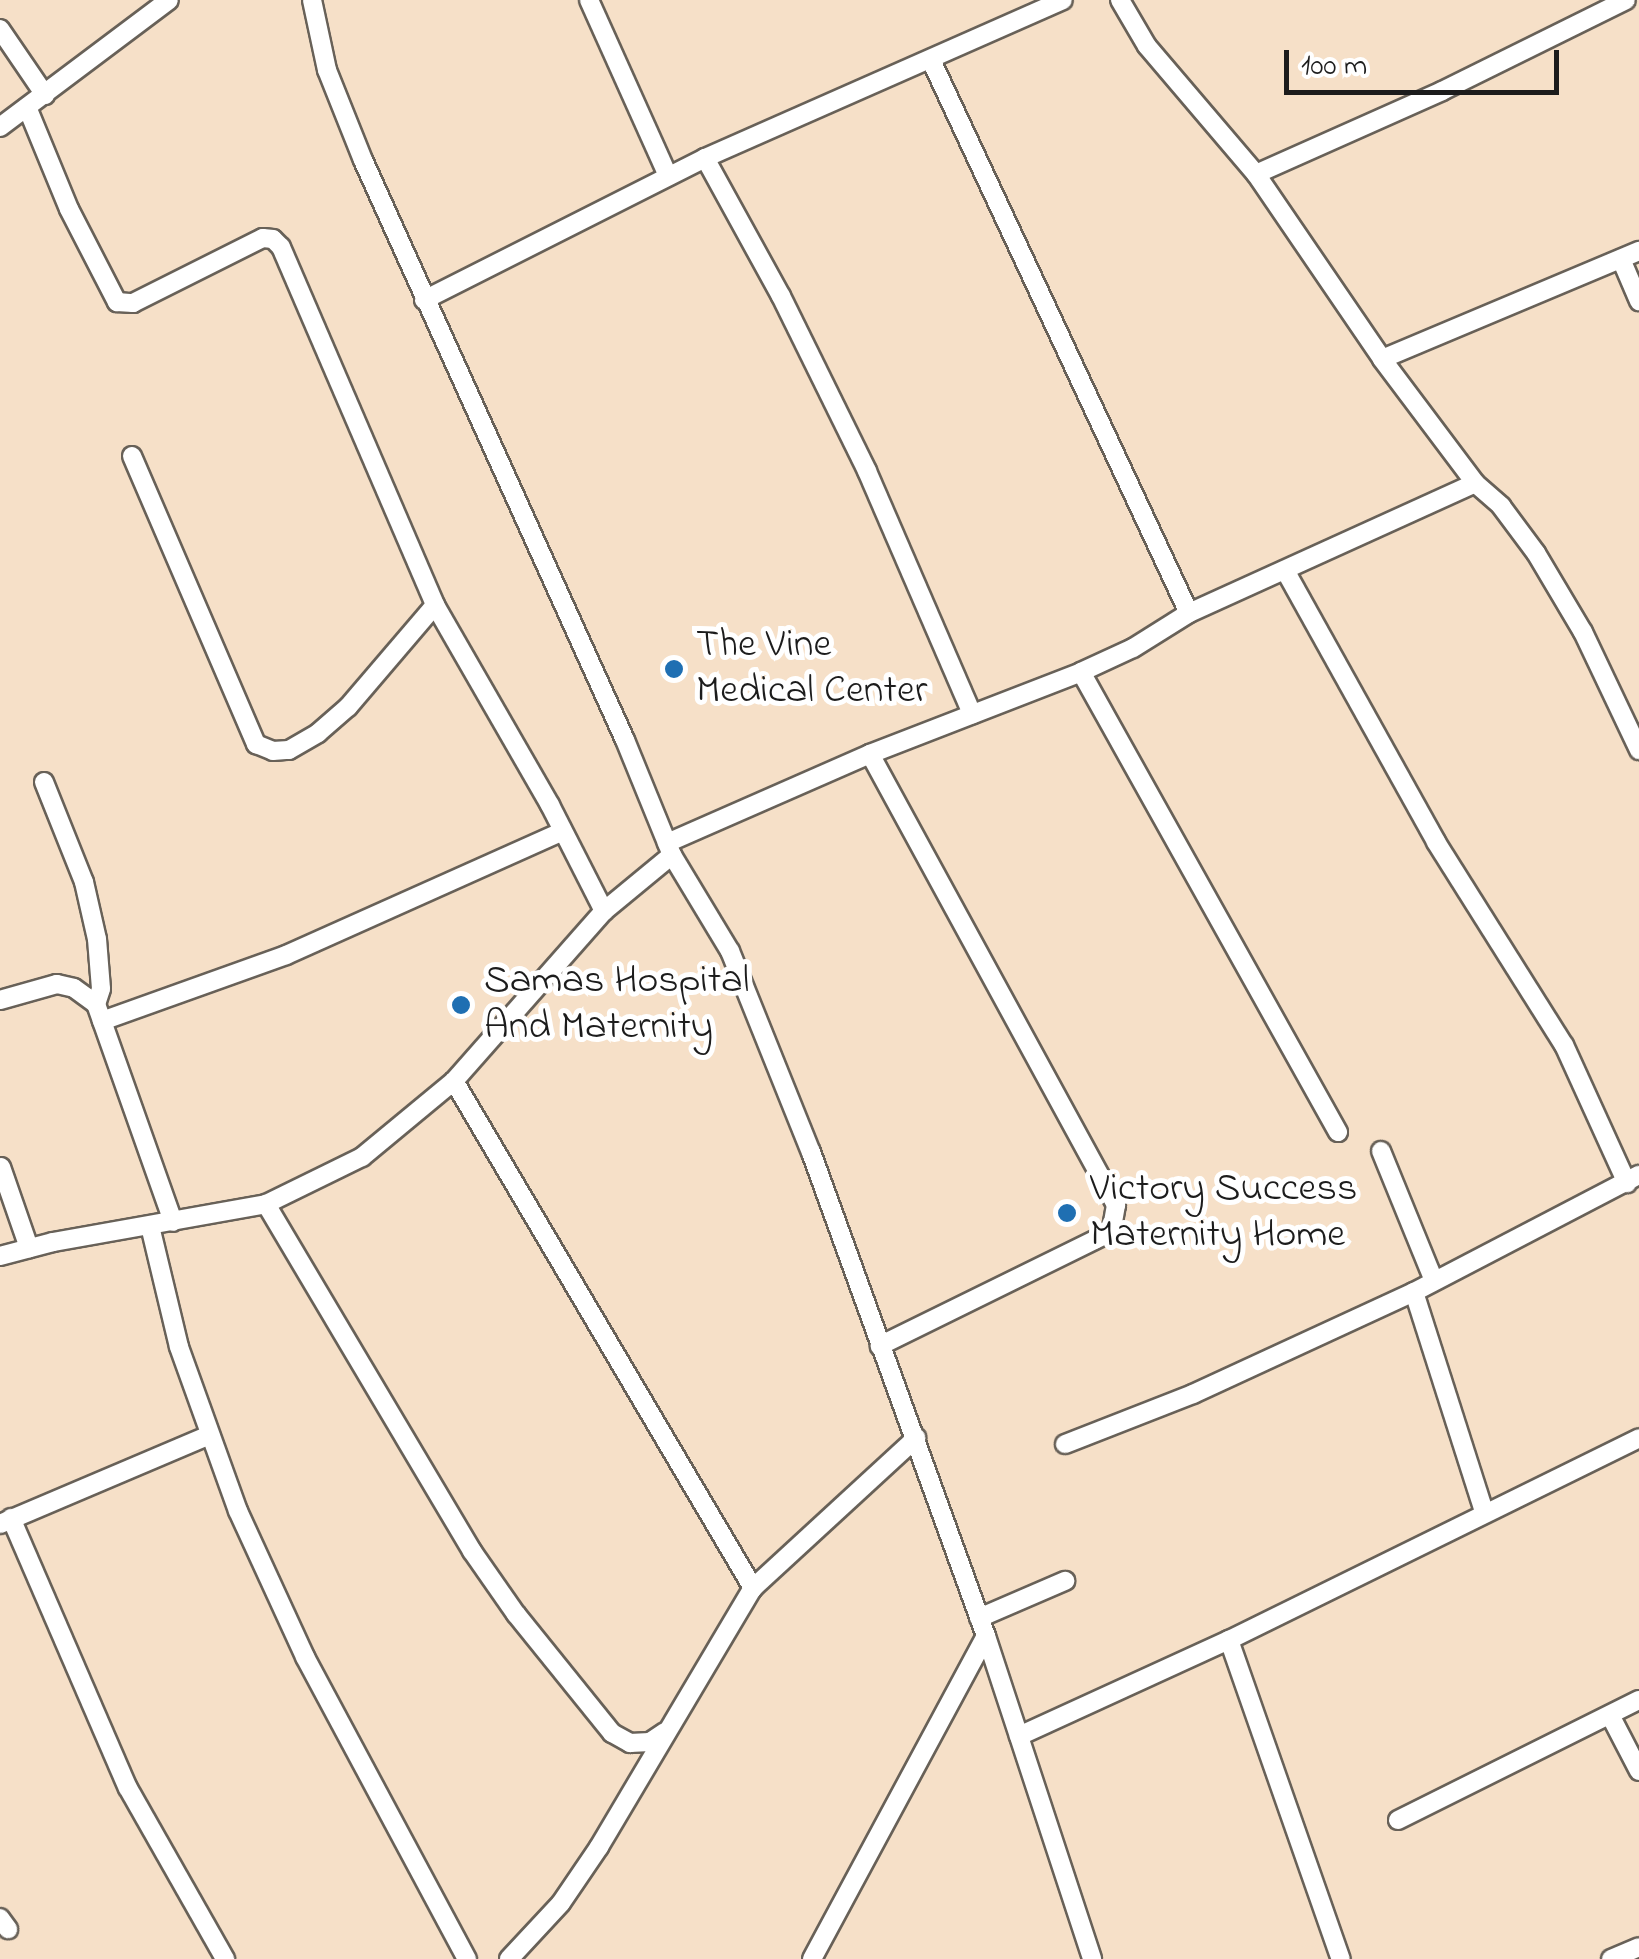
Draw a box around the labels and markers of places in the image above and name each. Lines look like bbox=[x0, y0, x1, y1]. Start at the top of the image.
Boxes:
place label: The Vine Medical Center bbox=[696, 622, 927, 716]
marker: The Vine Medical Center bbox=[661, 656, 687, 682]
place label: Samas Hospital And Maternity bbox=[484, 958, 749, 1052]
marker: Samas Hospital And Maternity bbox=[448, 992, 474, 1018]
place label: Victory Success Maternity Home bbox=[1090, 1166, 1357, 1260]
marker: Victory Success Maternity Home bbox=[1054, 1200, 1080, 1226]

